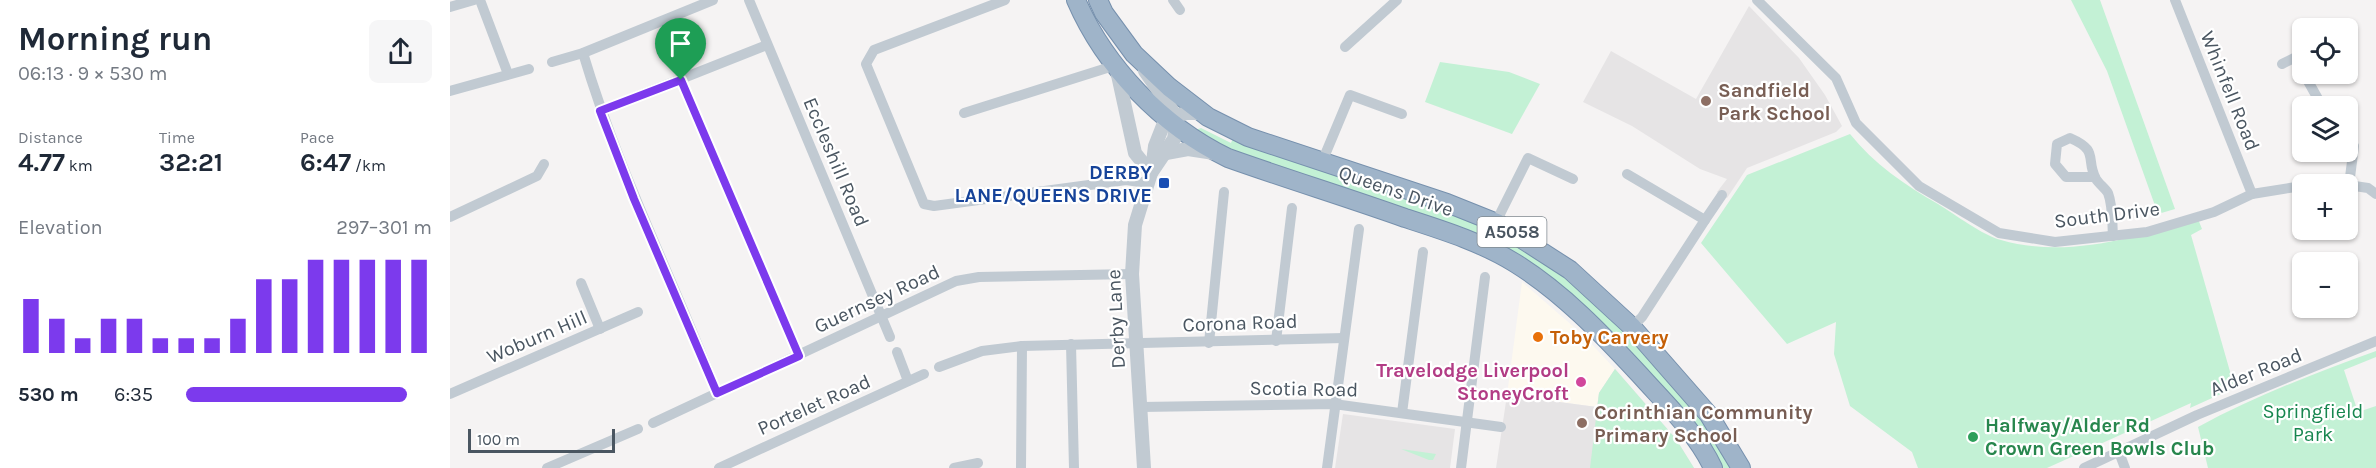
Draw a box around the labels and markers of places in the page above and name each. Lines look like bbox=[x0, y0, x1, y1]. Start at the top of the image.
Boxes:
pin bbox=[655, 18, 706, 80]
place label: Sandfield Park School bbox=[1718, 79, 1831, 125]
marker: Sandfield Park School bbox=[1699, 94, 1713, 108]
place label: DERBY LANE/QUEENS DRIVE bbox=[955, 161, 1152, 207]
marker: DERBY LANE/QUEENS DRIVE bbox=[1157, 176, 1171, 190]
place label: Toby Carvery bbox=[1550, 326, 1669, 349]
marker: Toby Carvery bbox=[1531, 330, 1545, 344]
place label: Travelodge Liverpool StoneyCroft bbox=[1376, 359, 1569, 405]
marker: Travelodge Liverpool StoneyCroft bbox=[1574, 375, 1588, 389]
place label: Corinthian Community Primary School bbox=[1594, 401, 1812, 447]
place label: Halfway/Alder Rd Crown Green Bowls Club bbox=[1985, 414, 2214, 460]
marker: Corinthian Community Primary School bbox=[1575, 416, 1589, 430]
marker: Halfway/Alder Rd Crown Green Bowls Club bbox=[1966, 430, 1980, 444]

